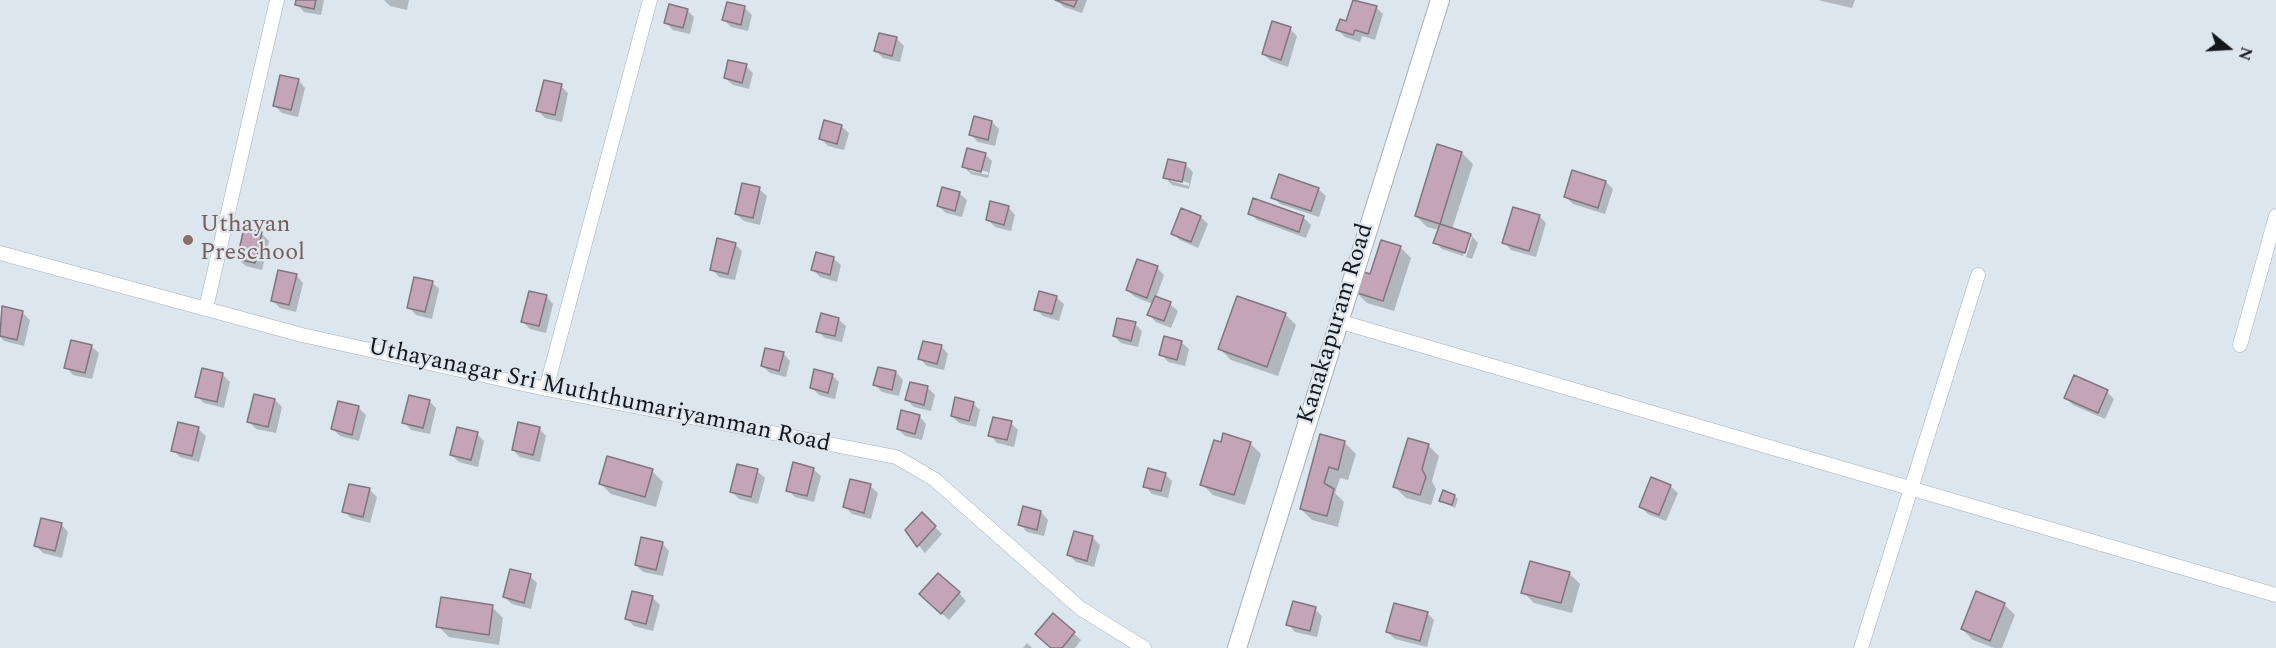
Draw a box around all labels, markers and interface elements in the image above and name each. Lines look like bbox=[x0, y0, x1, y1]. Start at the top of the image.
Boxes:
north arrow bbox=[2198, 18, 2258, 78]
text: N bbox=[2232, 44, 2259, 63]
place label: Uthayan Preschool bbox=[200, 212, 305, 268]
street label: Kanakapuram Road bbox=[1293, 220, 1381, 428]
marker: Uthayan Preschool bbox=[181, 233, 195, 247]
street label: Uthayanagar Sri Muththumariyamman Road bbox=[365, 334, 833, 460]

